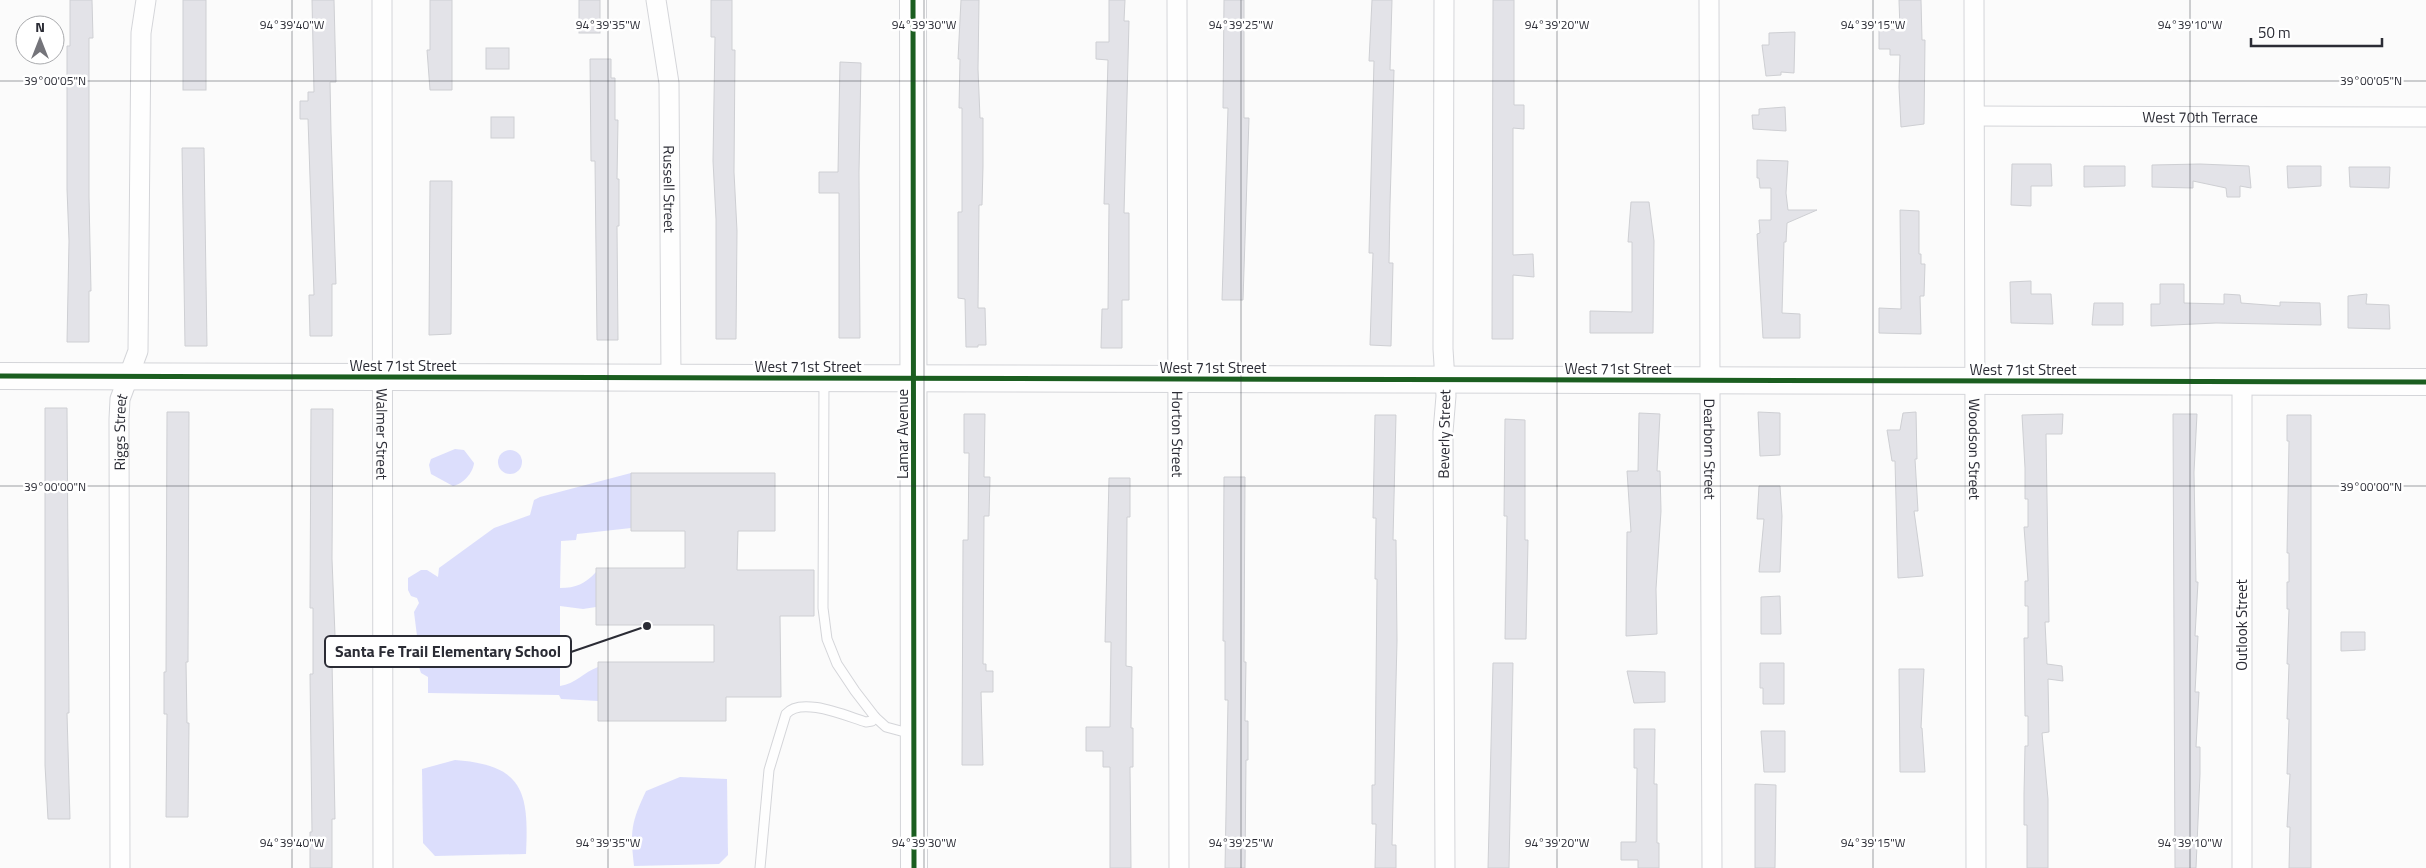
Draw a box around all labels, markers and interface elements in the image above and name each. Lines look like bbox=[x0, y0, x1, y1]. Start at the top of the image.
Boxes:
north arrow bbox=[15, 15, 65, 65]
text: 94°39'40"W bbox=[260, 15, 325, 34]
text: 94°39'35"W bbox=[576, 15, 641, 34]
text: 94°39'30"W bbox=[892, 15, 957, 34]
text: 94°39'25"W bbox=[1209, 15, 1274, 34]
text: 94°39'20"W bbox=[1525, 15, 1590, 34]
text: 94°39'15"W bbox=[1841, 15, 1906, 34]
text: 94°39'10"W bbox=[2158, 15, 2223, 34]
scale bar bbox=[2251, 15, 2382, 47]
text: N bbox=[35, 16, 45, 37]
text: 50 m bbox=[2258, 21, 2291, 44]
text: 39°00'05"N bbox=[24, 71, 86, 90]
text: 39°00'05"N bbox=[2340, 71, 2402, 90]
street label: West 70th Terrace bbox=[2142, 105, 2258, 128]
street label: Russell Street bbox=[658, 145, 682, 234]
street label: West 71st Street bbox=[349, 354, 457, 377]
street label: West 71st Street bbox=[754, 355, 862, 378]
street label: West 71st Street bbox=[1159, 356, 1267, 379]
street label: West 71st Street bbox=[1564, 357, 1672, 380]
street label: West 71st Street bbox=[1969, 358, 2077, 381]
street label: Walmer Street bbox=[371, 388, 394, 480]
street label: Beverly Street bbox=[1432, 388, 1456, 479]
street label: Riggs Street bbox=[107, 389, 133, 471]
street label: Lamar Avenue bbox=[891, 389, 914, 479]
street label: Horton Street bbox=[1166, 391, 1190, 478]
street label: Dearborn Street bbox=[1698, 398, 1722, 500]
street label: Woodson Street bbox=[1963, 398, 1987, 501]
text: 39°00'00"N bbox=[24, 477, 86, 496]
text: 39°00'00"N bbox=[2340, 477, 2402, 496]
street label: Outlook Street bbox=[2230, 578, 2253, 671]
callout: Santa Fe Trail Elementary School bbox=[325, 636, 571, 667]
text: Santa Fe Trail Elementary School bbox=[335, 639, 561, 663]
text: 94°39'40"W bbox=[260, 833, 325, 852]
text: 94°39'35"W bbox=[576, 833, 641, 852]
text: 94°39'30"W bbox=[892, 833, 957, 852]
text: 94°39'25"W bbox=[1209, 833, 1274, 852]
text: 94°39'20"W bbox=[1525, 833, 1590, 852]
text: 94°39'15"W bbox=[1841, 833, 1906, 852]
text: 94°39'10"W bbox=[2158, 833, 2223, 852]

